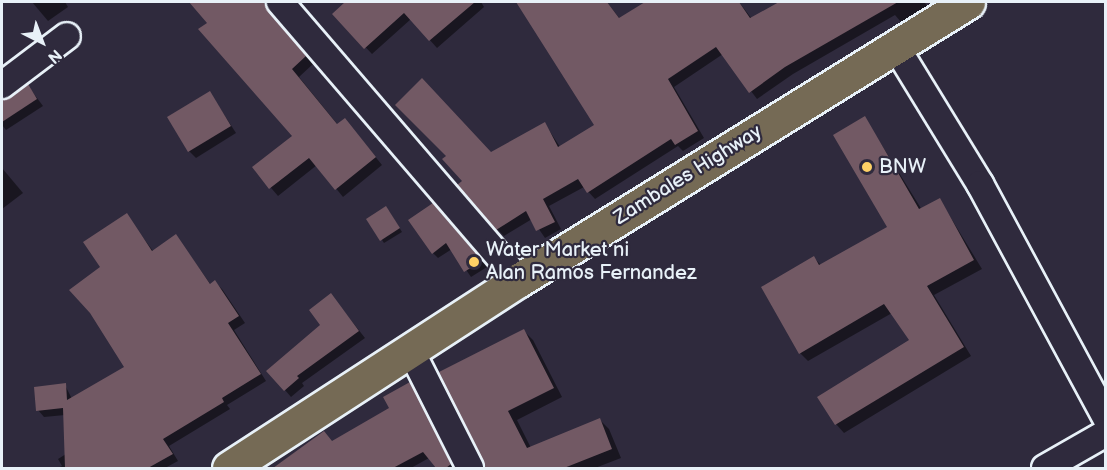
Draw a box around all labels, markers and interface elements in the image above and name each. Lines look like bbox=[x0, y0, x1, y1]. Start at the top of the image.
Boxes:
north arrow bbox=[12, 12, 72, 72]
text: N bbox=[44, 45, 65, 67]
street label: Zambales Highway bbox=[610, 120, 766, 230]
place label: BNW bbox=[879, 155, 926, 179]
marker: BNW bbox=[860, 160, 874, 174]
place label: Water Market ni Alan Ramos Fernandez bbox=[486, 238, 696, 285]
marker: Water Market ni Alan Ramos Fernandez bbox=[467, 255, 481, 269]

